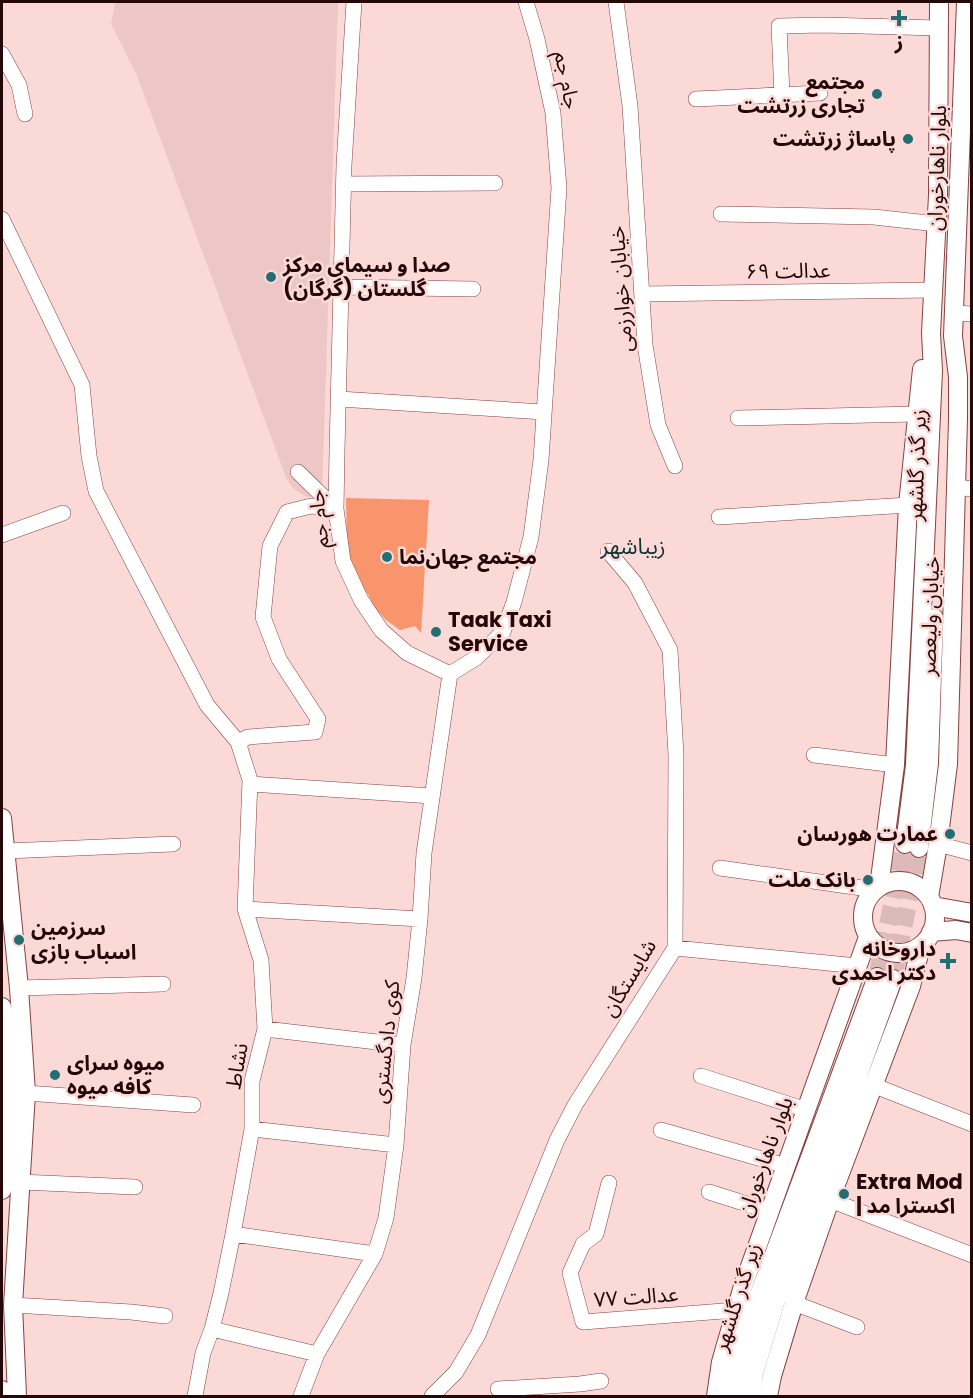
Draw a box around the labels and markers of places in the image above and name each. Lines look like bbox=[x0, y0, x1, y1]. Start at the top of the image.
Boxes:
marker: ز bbox=[890, 9, 908, 27]
place label: ز bbox=[894, 27, 903, 56]
place label: مجتمع تجاری زرتشت bbox=[737, 67, 865, 120]
marker: مجتمع تجاری زرتشت bbox=[870, 87, 884, 101]
place label: پاساژ زرتشت bbox=[773, 124, 896, 153]
marker: پاساژ زرتشت bbox=[901, 132, 915, 146]
place label: صدا و سیمای مرکز گلستان (گرگان) bbox=[282, 250, 450, 303]
marker: صدا و سیمای مرکز گلستان (گرگان) bbox=[264, 270, 278, 284]
place label: مجتمع جهان‌نما bbox=[399, 542, 537, 572]
marker: مجتمع جهان‌نما bbox=[380, 550, 394, 564]
place label: Taak Taxi Service bbox=[448, 605, 552, 658]
marker: Taak Taxi Service bbox=[429, 625, 443, 639]
place label: عمارت هورسان bbox=[797, 819, 938, 848]
marker: عمارت هورسان bbox=[943, 827, 957, 841]
place label: بانک ملت bbox=[768, 865, 856, 894]
marker: بانک ملت bbox=[861, 873, 875, 887]
place label: سرزمین اسباب بازی bbox=[31, 913, 137, 966]
marker: سرزمین اسباب بازی bbox=[12, 933, 26, 947]
place label: داروخانه دکتر احمدی bbox=[832, 934, 936, 987]
marker: داروخانه دکتر احمدی bbox=[941, 954, 955, 968]
place label: میوه سرای کافه میوه bbox=[67, 1048, 165, 1101]
marker: میوه سرای کافه میوه bbox=[48, 1068, 62, 1082]
place label: Extra Mod | اکسترا مد bbox=[856, 1167, 963, 1220]
marker: Extra Mod | اکسترا مد bbox=[837, 1187, 851, 1201]

